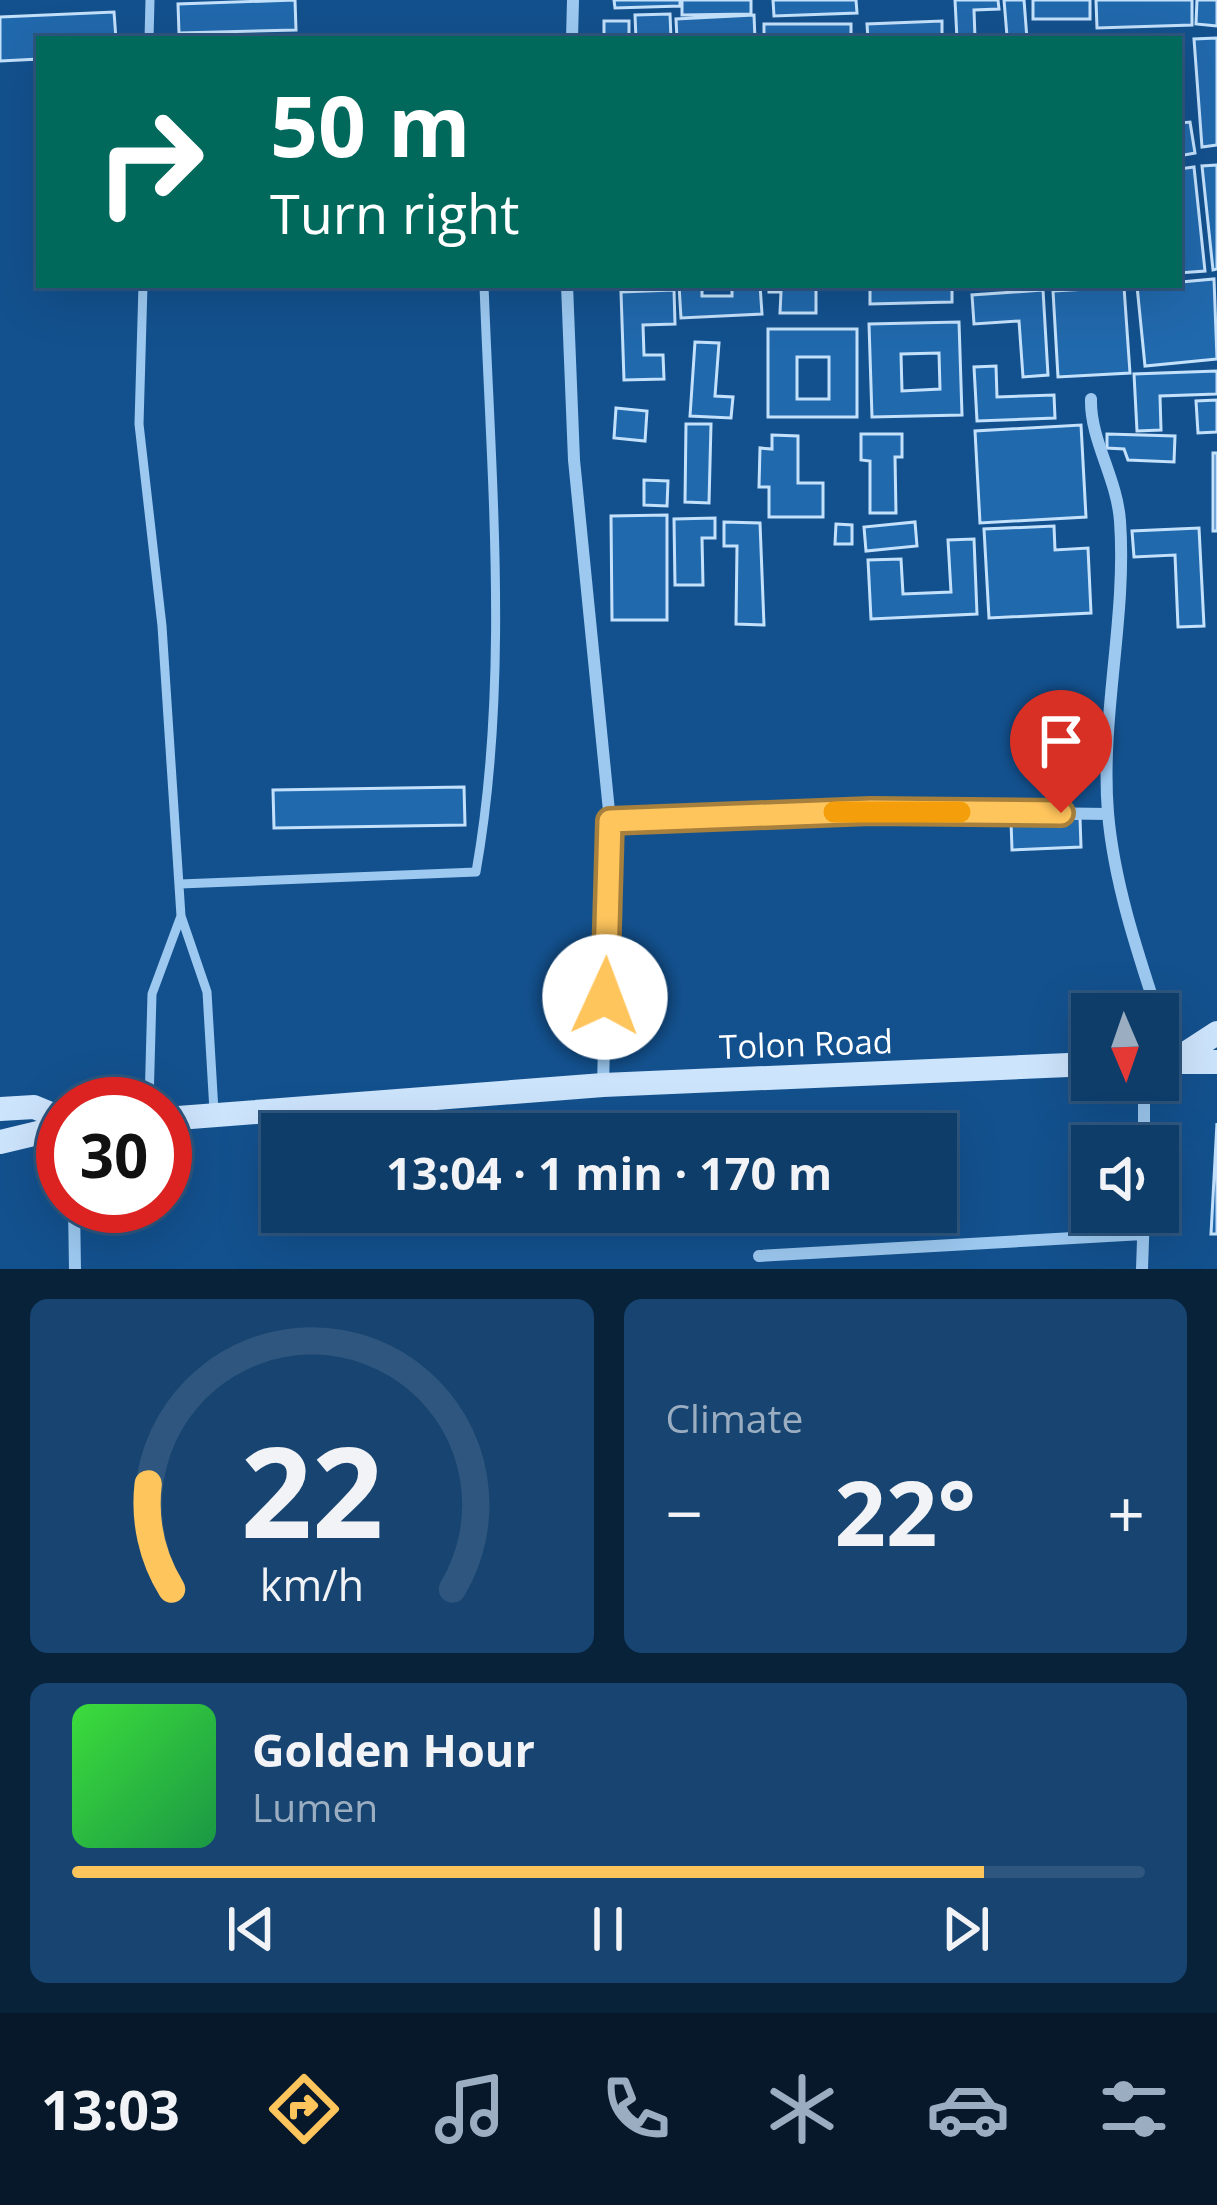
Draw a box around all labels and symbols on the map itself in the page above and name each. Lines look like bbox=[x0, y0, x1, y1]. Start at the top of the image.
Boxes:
pin bbox=[1010, 690, 1112, 813]
position arrow bbox=[542, 934, 668, 1060]
north arrow bbox=[1071, 993, 1179, 1101]
street label: Tolon Road bbox=[718, 1018, 894, 1069]
speed limit sign: 30 bbox=[36, 1077, 192, 1233]

